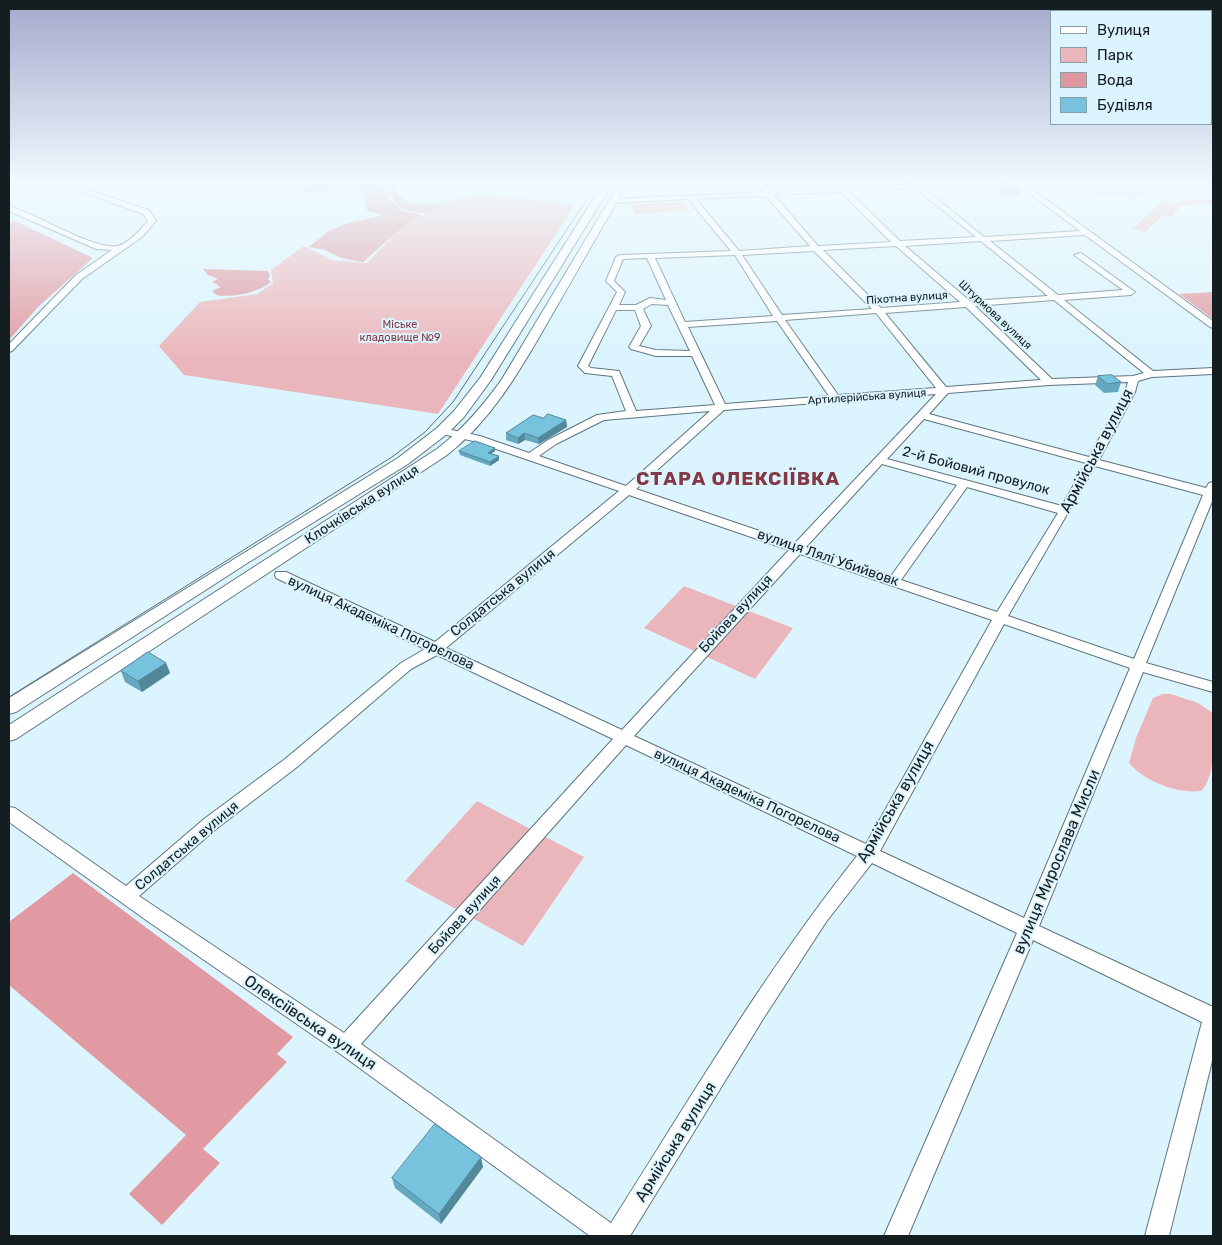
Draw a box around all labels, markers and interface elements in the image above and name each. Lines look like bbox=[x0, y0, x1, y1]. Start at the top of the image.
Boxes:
legend bbox=[1050, 10, 1212, 125]
text: Вулиця bbox=[1097, 21, 1150, 39]
text: Парк bbox=[1097, 46, 1133, 64]
text: Вода bbox=[1097, 71, 1133, 89]
text: Будівля bbox=[1097, 96, 1153, 114]
street label: Штурмова вулиця bbox=[956, 278, 1034, 352]
street label: Піхотна вулиця bbox=[866, 289, 948, 307]
park label: Міське кладовище №9 bbox=[359, 318, 441, 344]
street label: Артилерійська вулиця bbox=[807, 386, 927, 408]
street label: Армійська вулиця bbox=[1056, 386, 1138, 516]
street label: 2-й Бойовий провулок bbox=[900, 443, 1052, 499]
street label: Клочківська вулиця bbox=[302, 462, 422, 548]
district label: СТАРА ОЛЕКСІЇВКА bbox=[634, 469, 842, 491]
street label: вулиця Лялі Убийвовк bbox=[755, 526, 901, 590]
street label: Солдатська вулиця bbox=[447, 546, 559, 640]
street label: Бойова вулиця bbox=[696, 571, 776, 657]
street label: вулиця Академіка Погорєлова bbox=[285, 572, 477, 674]
street label: Армійська вулиця bbox=[853, 738, 939, 866]
street label: вулиця Академіка Погорєлова bbox=[651, 745, 843, 847]
street label: вулиця Мирослава Мисли bbox=[1009, 767, 1105, 957]
street label: Солдатська вулиця bbox=[132, 798, 242, 894]
street label: Бойова вулиця bbox=[425, 872, 505, 958]
street label: Олексіївська вулиця bbox=[240, 972, 380, 1074]
street label: Армійська вулиця bbox=[631, 1078, 721, 1206]

